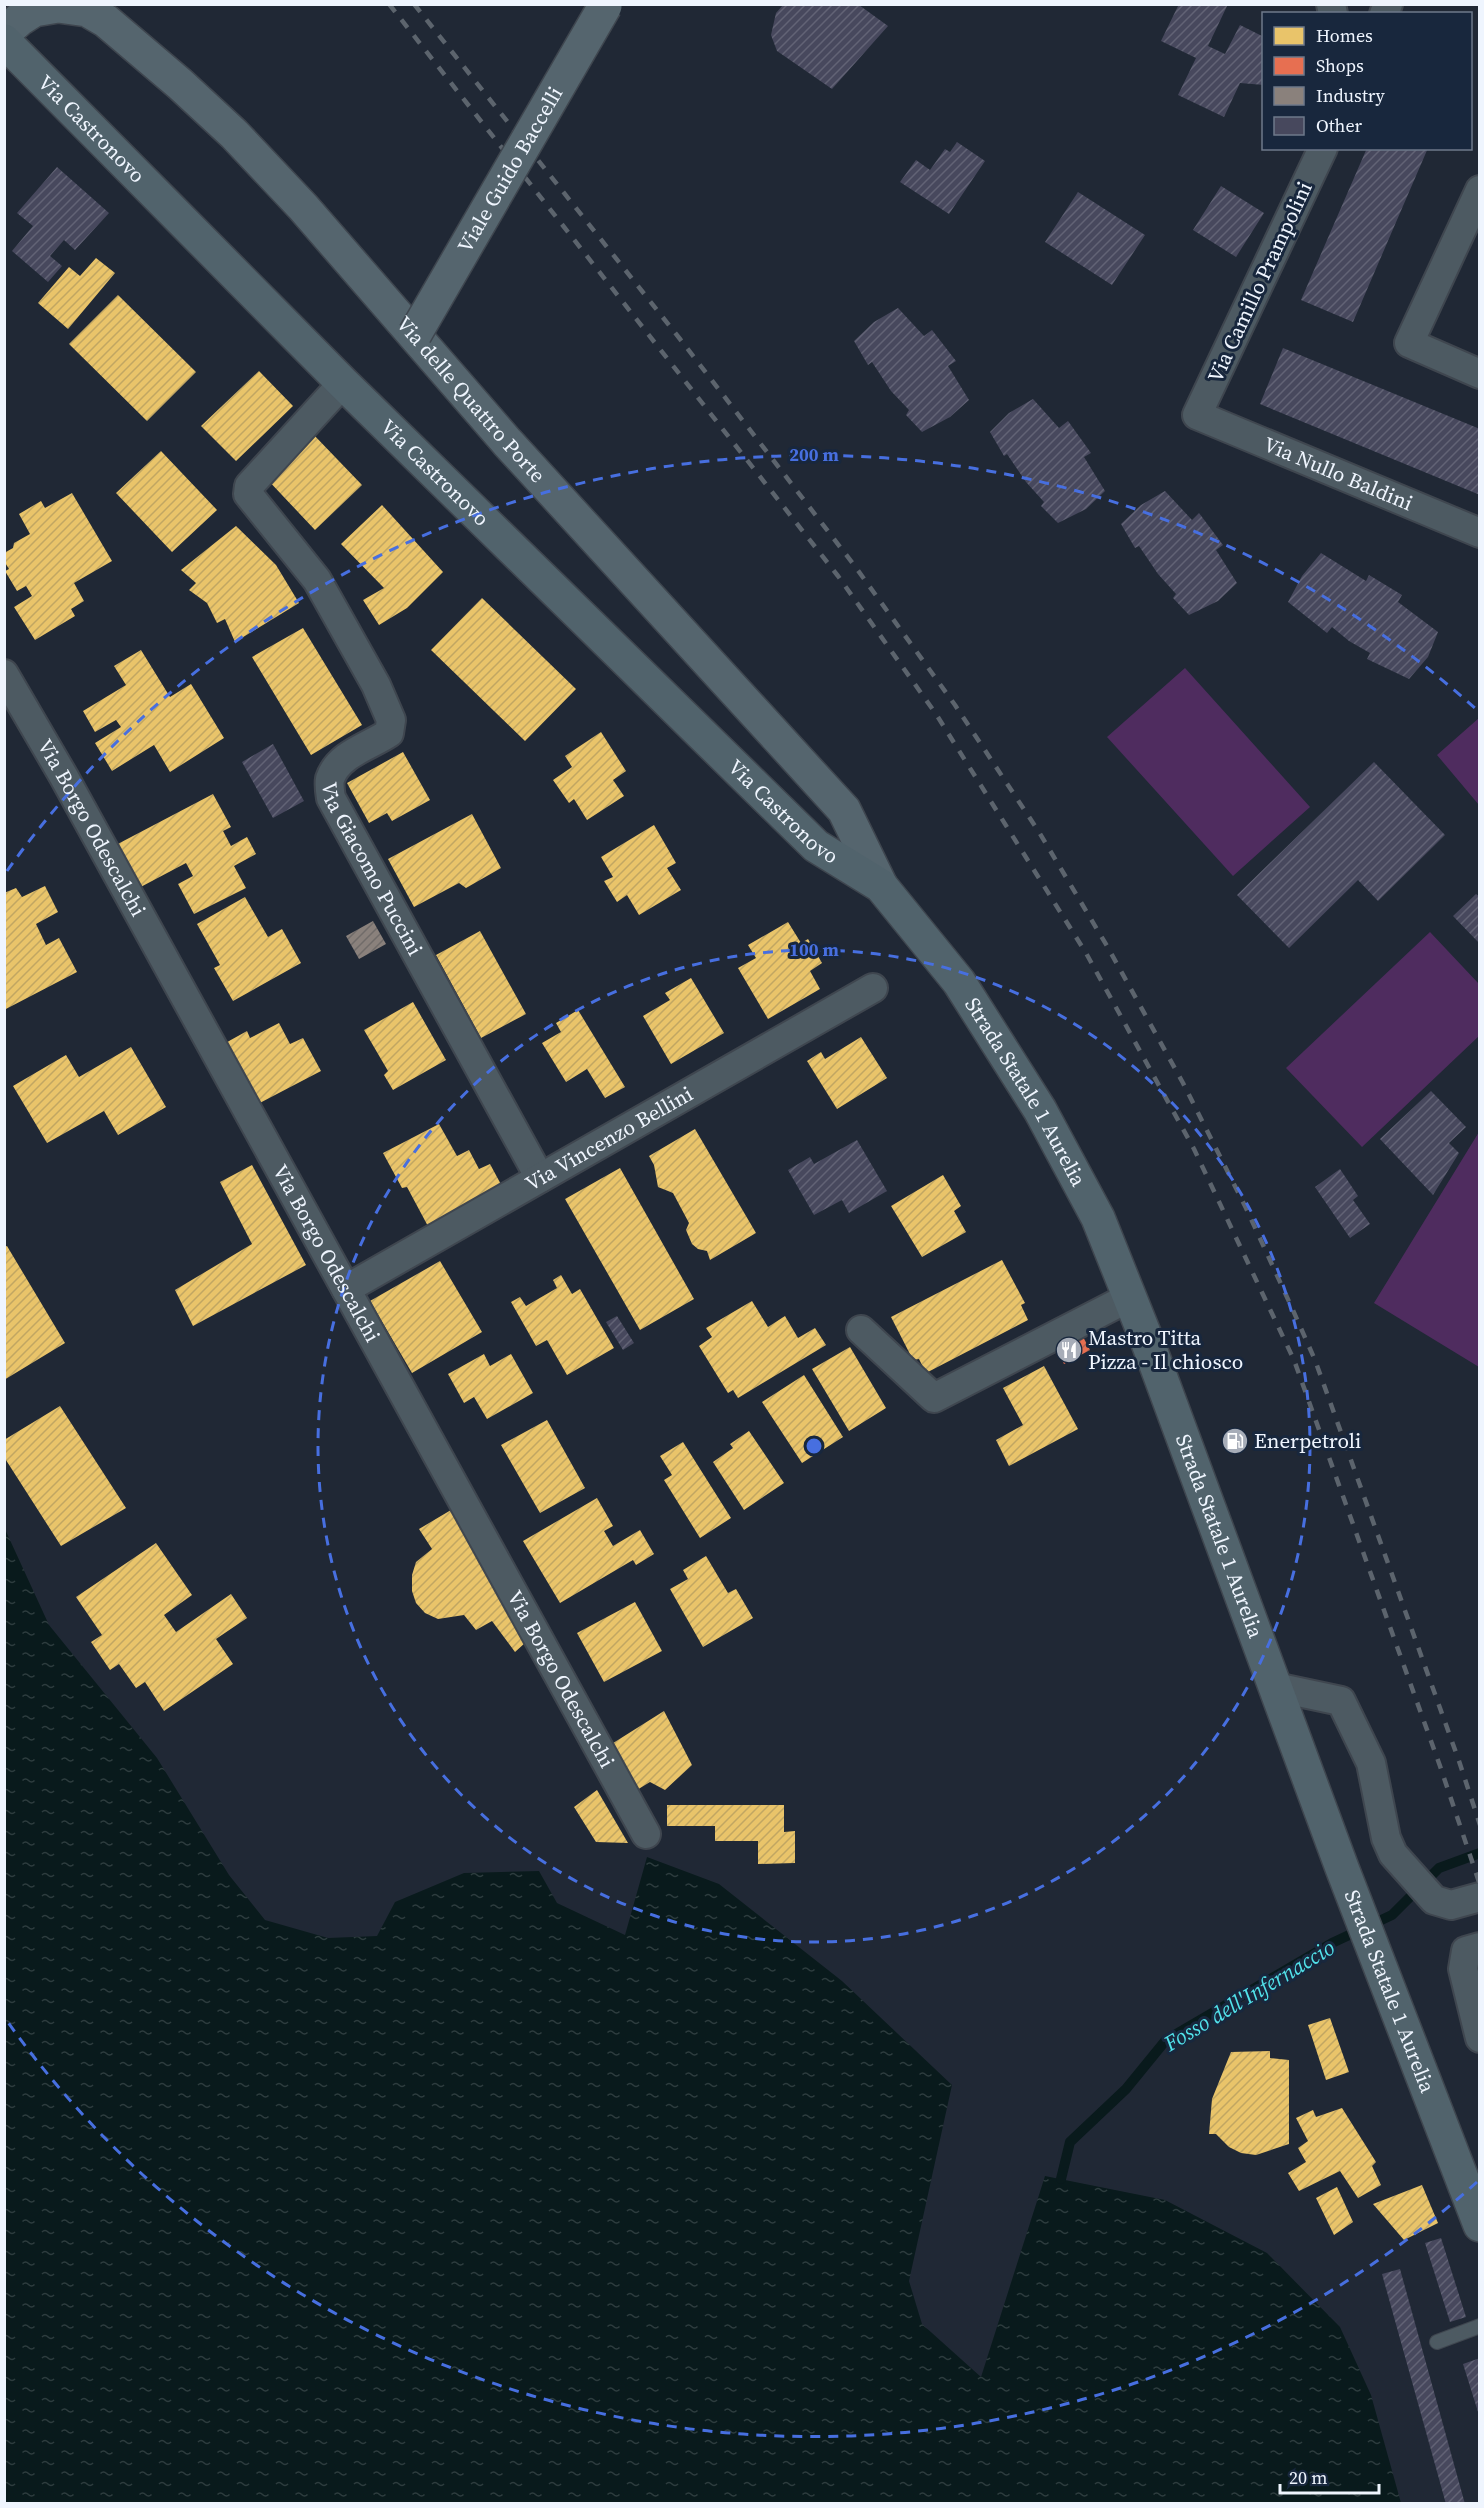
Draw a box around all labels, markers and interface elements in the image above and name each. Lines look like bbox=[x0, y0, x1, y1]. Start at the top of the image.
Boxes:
legend bbox=[1262, 12, 1472, 150]
text: Homes bbox=[1316, 23, 1373, 48]
text: Shops bbox=[1316, 53, 1364, 78]
street label: Via Castronovo bbox=[32, 68, 152, 189]
street label: Viale Guido Baccelli bbox=[450, 81, 569, 258]
text: Industry bbox=[1316, 83, 1386, 108]
text: Other bbox=[1316, 113, 1363, 138]
street label: Via Camillo Prampolini bbox=[1200, 177, 1319, 387]
street label: Via delle Quattro Porte bbox=[390, 310, 552, 489]
street label: Via Castronovo bbox=[374, 413, 496, 532]
street label: Via Nullo Baldini bbox=[1259, 429, 1417, 517]
text: 200 m bbox=[789, 442, 839, 467]
street label: Via Borgo Odescalchi bbox=[31, 734, 153, 921]
street label: Via Castronovo bbox=[722, 753, 844, 870]
street label: Via Giacomo Puccini bbox=[315, 781, 430, 961]
text: 100 m bbox=[789, 937, 839, 962]
street label: Strada Statale 1 Aurelia bbox=[958, 992, 1093, 1191]
street label: Via Vincenzo Bellini bbox=[520, 1079, 698, 1198]
street label: Via Borgo Odescalchi bbox=[266, 1159, 387, 1347]
place label: Mastro Titta Pizza - Il chiosco bbox=[1088, 1323, 1243, 1376]
restaurant icon: Mastro Titta Pizza - Il chiosco bbox=[1054, 1335, 1084, 1365]
fuel station icon: Enerpetroli bbox=[1220, 1426, 1250, 1456]
place label: Enerpetroli bbox=[1254, 1426, 1361, 1455]
street label: Strada Statale 1 Aurelia bbox=[1169, 1430, 1271, 1642]
centre of rings bbox=[804, 1436, 824, 1456]
street label: Via Borgo Odescalchi bbox=[501, 1585, 622, 1773]
street label: Strada Statale 1 Aurelia bbox=[1338, 1886, 1443, 2097]
water label: Fosso dell'Infernaccio bbox=[1157, 1932, 1340, 2058]
scale bar bbox=[1280, 2457, 1379, 2495]
text: 20 m bbox=[1289, 2465, 1327, 2490]

